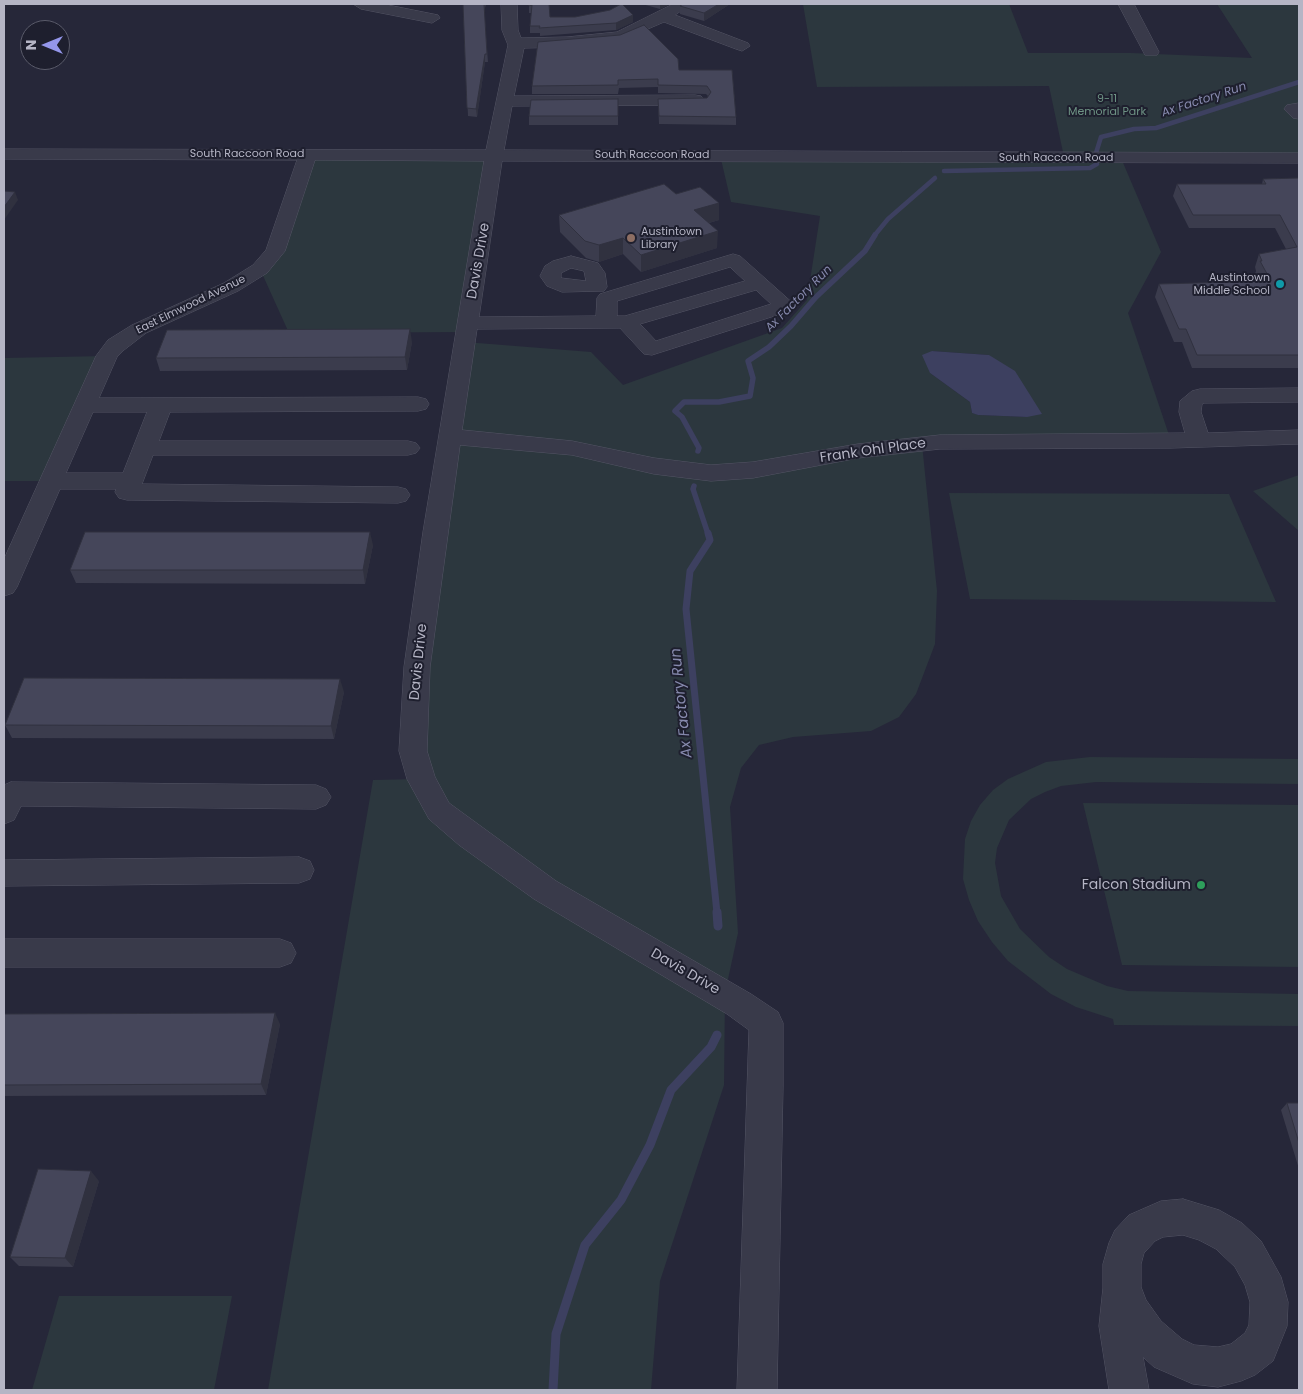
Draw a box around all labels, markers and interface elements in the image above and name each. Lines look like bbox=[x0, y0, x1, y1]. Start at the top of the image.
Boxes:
north arrow bbox=[20, 20, 70, 70]
text: N bbox=[21, 40, 41, 50]
water label: Ax Factory Run bbox=[1160, 79, 1248, 121]
park label: 9-11 Memorial Park bbox=[1068, 92, 1146, 118]
street label: South Raccoon Road bbox=[190, 147, 304, 161]
street label: South Raccoon Road bbox=[595, 148, 709, 162]
street label: South Raccoon Road bbox=[999, 151, 1113, 165]
street label: Davis Drive bbox=[464, 222, 494, 300]
place label: Austintown Library bbox=[641, 225, 702, 251]
marker: Austintown Library bbox=[625, 232, 637, 244]
water label: Ax Factory Run bbox=[763, 263, 835, 335]
place label: Austintown Middle School bbox=[1194, 271, 1270, 297]
street label: East Elmwood Avenue bbox=[134, 273, 248, 337]
marker: Austintown Middle School bbox=[1274, 278, 1286, 290]
street label: Frank Ohl Place bbox=[819, 435, 927, 467]
street label: Davis Drive bbox=[407, 623, 431, 701]
water label: Ax Factory Run bbox=[667, 647, 697, 759]
place label: Falcon Stadium bbox=[1082, 877, 1191, 893]
marker: Falcon Stadium bbox=[1195, 879, 1207, 891]
street label: Davis Drive bbox=[648, 946, 722, 998]

